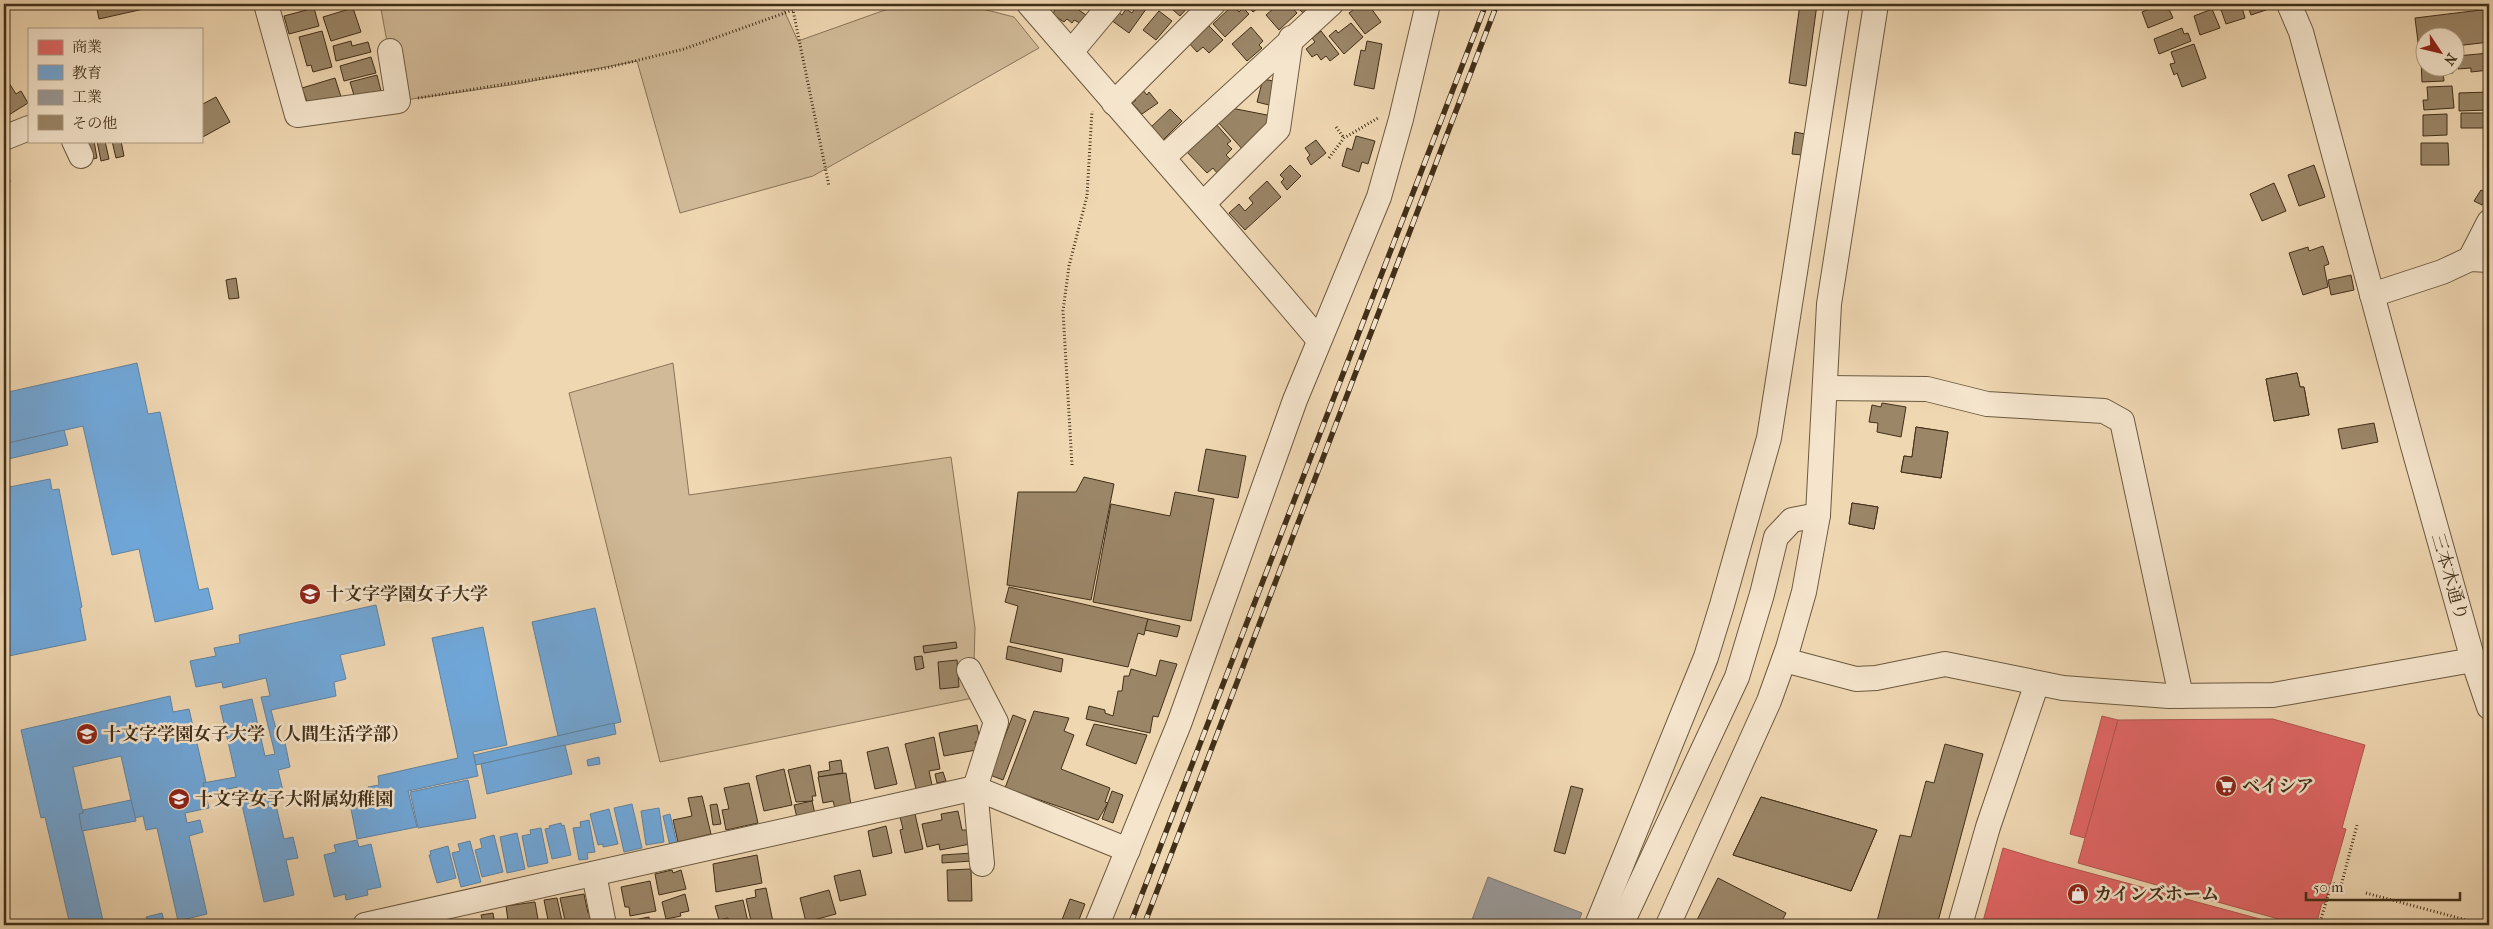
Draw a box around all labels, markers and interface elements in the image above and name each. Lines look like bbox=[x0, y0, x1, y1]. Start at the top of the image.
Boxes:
legend bbox=[28, 28, 202, 142]
north arrow bbox=[2416, 28, 2466, 78]
text: 商業 bbox=[72, 38, 102, 56]
text: N bbox=[2440, 50, 2460, 69]
text: 教育 bbox=[72, 64, 102, 82]
text: 工業 bbox=[72, 88, 102, 106]
text: その他 bbox=[72, 114, 117, 132]
street label: 三本木通り bbox=[2427, 531, 2472, 623]
school or university icon: 十文字学園女子大学 bbox=[298, 582, 322, 606]
place label: 十文字学園女子大学 bbox=[326, 584, 488, 605]
school or university icon: 十文字学園女子大学（人間生活学部） bbox=[75, 722, 99, 746]
place label: 十文字学園女子大学（人間生活学部） bbox=[103, 724, 409, 745]
supermarket icon: ベイシア bbox=[2214, 774, 2238, 798]
place label: ベイシア bbox=[2242, 776, 2314, 797]
school or university icon: 十文字女子大附属幼稚園 bbox=[167, 787, 191, 811]
place label: 十文字女子大附属幼稚園 bbox=[195, 789, 393, 810]
scale bar bbox=[2306, 869, 2459, 901]
text: 50 m bbox=[2313, 878, 2344, 896]
shop icon: カインズホーム bbox=[2066, 882, 2090, 906]
place label: カインズホーム bbox=[2094, 884, 2219, 905]

